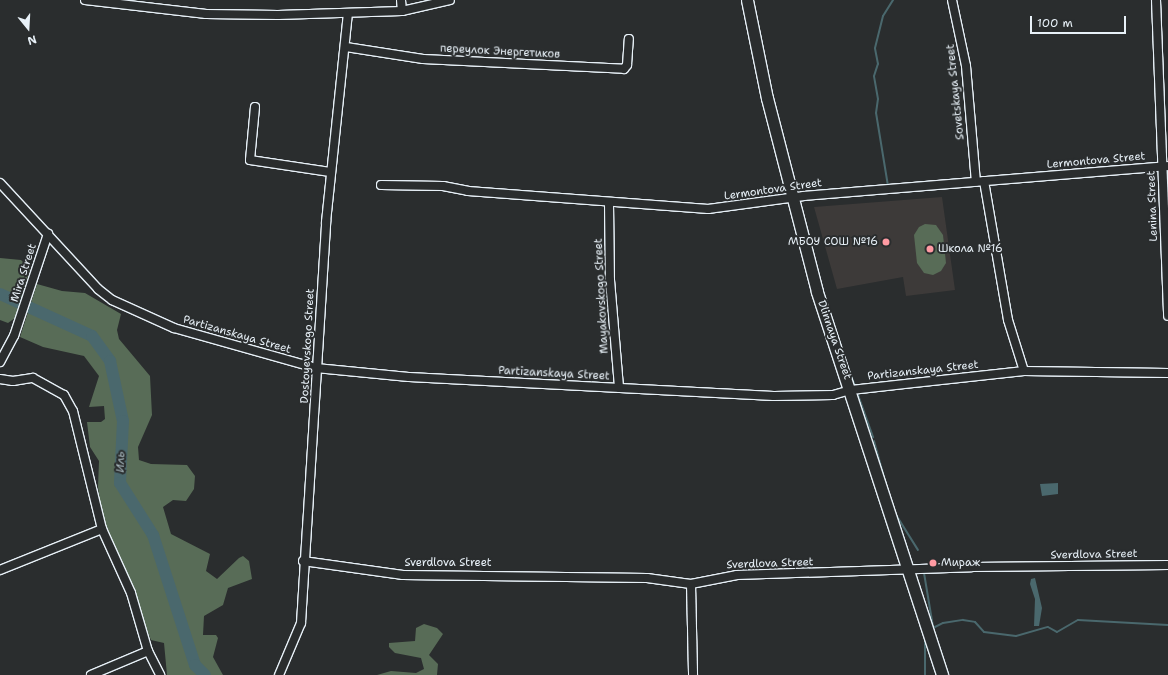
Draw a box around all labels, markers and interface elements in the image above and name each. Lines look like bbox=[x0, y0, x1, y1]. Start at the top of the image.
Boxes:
north arrow bbox=[8, 8, 48, 48]
scale bar bbox=[1032, 8, 1128, 34]
text: 100 m bbox=[1037, 15, 1073, 31]
text: N bbox=[25, 31, 38, 48]
street label: переулок Энергетиков bbox=[440, 42, 560, 62]
street label: Sovetskaya Street bbox=[944, 43, 968, 141]
street label: Lermontova Street bbox=[1046, 150, 1146, 172]
street label: Lenina Street bbox=[1145, 170, 1161, 242]
street label: Lermontova Street bbox=[723, 177, 823, 203]
place label: МБОУ СОШ №16 bbox=[788, 235, 878, 249]
marker: МБОУ СОШ №16 bbox=[881, 237, 891, 247]
street label: Mayakovskogo Street bbox=[592, 238, 612, 354]
street label: Mira Street bbox=[8, 242, 40, 304]
place label: Школа №16 bbox=[938, 242, 1003, 256]
marker: Школа №16 bbox=[925, 244, 935, 254]
street label: Dostoyevskogo Street bbox=[298, 288, 318, 404]
street label: Dlinnaya Street bbox=[814, 299, 854, 381]
street label: Partizanskaya Street bbox=[182, 313, 292, 357]
street label: Partizanskaya Street bbox=[867, 359, 979, 383]
street label: Partizanskaya Street bbox=[498, 364, 610, 384]
water label: Иль bbox=[113, 451, 129, 473]
street label: Sverdlova Street bbox=[1050, 548, 1138, 562]
street label: Sverdlova Street bbox=[404, 556, 492, 570]
street label: Sverdlova Street bbox=[726, 556, 814, 572]
place label: Мираж bbox=[941, 556, 980, 570]
marker: Мираж bbox=[928, 558, 938, 568]

